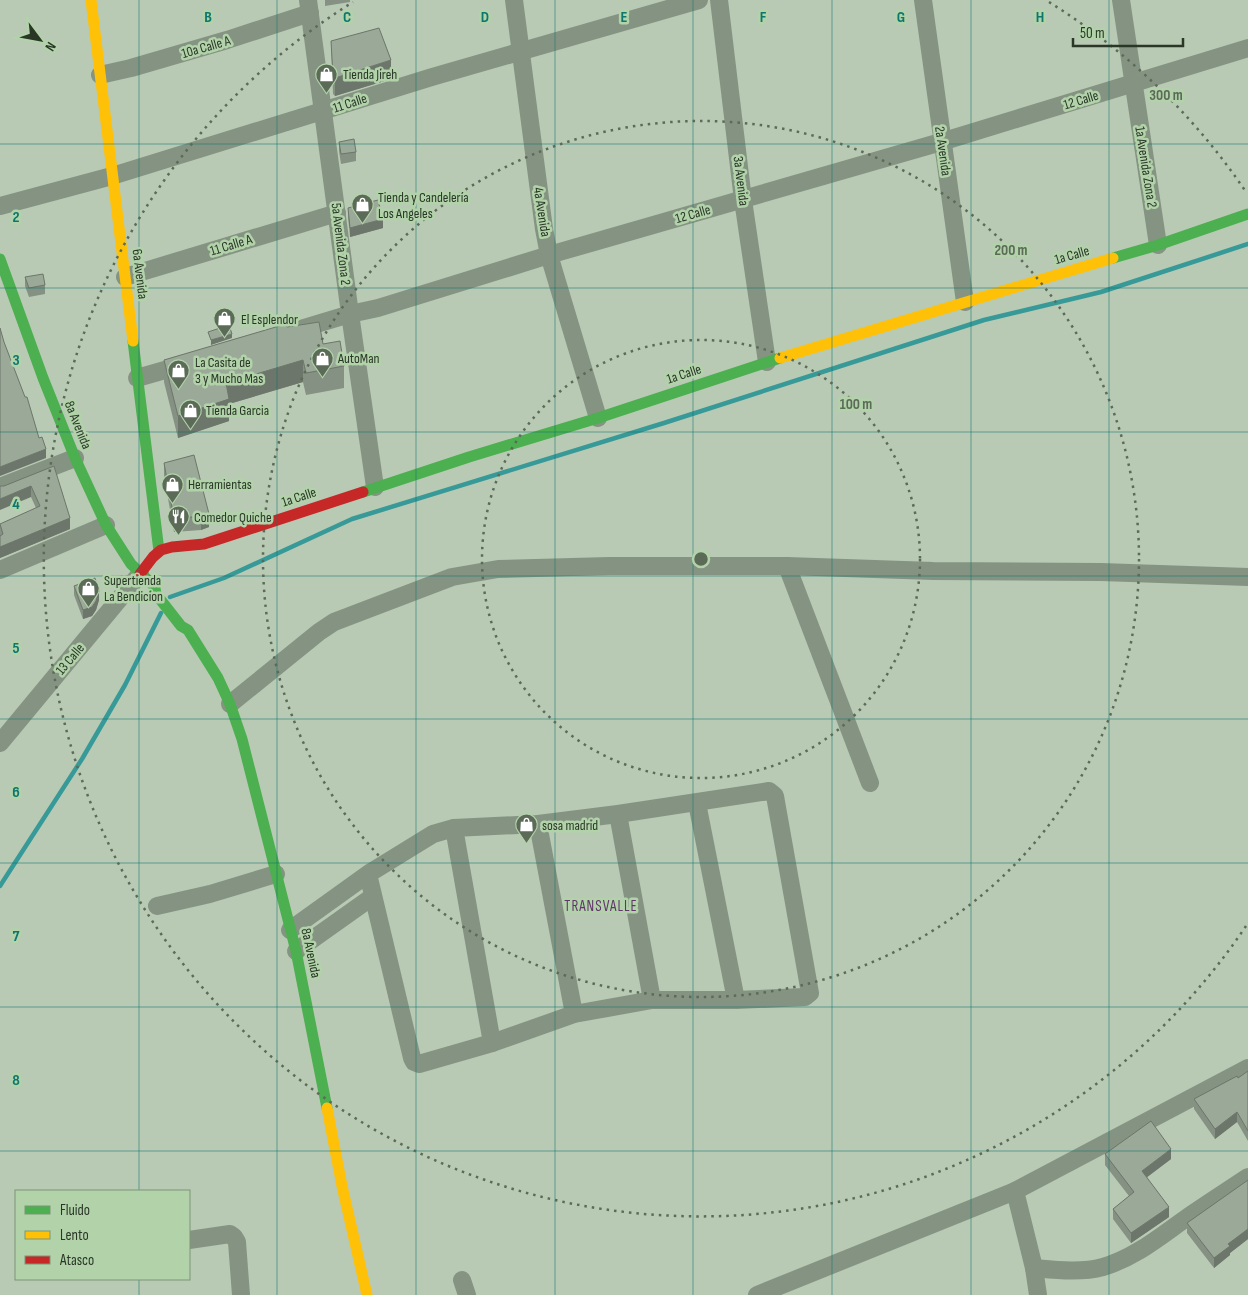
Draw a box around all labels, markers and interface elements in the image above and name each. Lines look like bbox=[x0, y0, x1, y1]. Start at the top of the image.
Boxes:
text: B bbox=[204, 8, 212, 27]
text: C bbox=[343, 8, 351, 27]
text: D bbox=[481, 8, 489, 27]
text: E bbox=[621, 8, 628, 27]
text: F bbox=[760, 8, 767, 27]
text: G bbox=[897, 8, 905, 27]
text: H bbox=[1036, 8, 1044, 27]
north arrow bbox=[15, 15, 65, 65]
scale bar bbox=[1073, 15, 1183, 47]
text: 50 m bbox=[1080, 24, 1105, 43]
street label: 10a Calle A bbox=[180, 32, 233, 62]
text: N bbox=[41, 39, 60, 54]
shop icon: Tienda Jireh bbox=[315, 62, 339, 93]
place label: Tienda Jireh bbox=[343, 66, 397, 83]
text: 300 m bbox=[1149, 86, 1183, 105]
street label: 12 Calle bbox=[1061, 87, 1101, 113]
street label: 11 Calle bbox=[331, 90, 369, 116]
street label: 2a Avenida bbox=[931, 125, 955, 177]
street label: 1a Avenida Zona 2 bbox=[1131, 125, 1161, 209]
street label: 3a Avenida bbox=[730, 155, 752, 207]
street label: 4a Avenida bbox=[530, 186, 554, 238]
place label: Tienda y Candelería Los Angeles bbox=[378, 189, 469, 222]
shop icon: Tienda y Candelería Los Angeles bbox=[350, 193, 374, 224]
street label: 12 Calle bbox=[673, 201, 713, 227]
street label: 5a Avenida Zona 2 bbox=[328, 202, 355, 286]
text: 2 bbox=[12, 208, 20, 227]
street label: 11 Calle A bbox=[208, 230, 255, 259]
text: 200 m bbox=[994, 241, 1028, 260]
street label: 1a Calle bbox=[1053, 242, 1091, 268]
street label: 6a Avenida bbox=[128, 248, 152, 300]
shop icon: El Esplendor bbox=[213, 307, 237, 338]
place label: El Esplendor bbox=[241, 311, 298, 328]
shop icon: AutoMan bbox=[310, 346, 334, 377]
place label: AutoMan bbox=[337, 350, 380, 367]
text: 3 bbox=[12, 351, 20, 370]
place label: La Casita de 3 y Mucho Mas bbox=[195, 354, 263, 387]
shop icon: La Casita de 3 y Mucho Mas bbox=[167, 358, 191, 389]
street label: 1a Calle bbox=[665, 360, 703, 388]
text: 100 m bbox=[840, 395, 872, 414]
street label: 8a Avenida bbox=[61, 398, 95, 452]
shop icon: Tienda Garcia bbox=[178, 398, 202, 429]
place label: Tienda Garcia bbox=[206, 402, 269, 419]
shop icon: Herramientas bbox=[160, 472, 184, 503]
place label: Herramientas bbox=[188, 476, 252, 493]
street label: 1a Calle bbox=[280, 483, 318, 511]
text: 4 bbox=[12, 495, 20, 514]
restaurant icon: Comedor Quiche bbox=[166, 505, 190, 536]
place label: Comedor Quiche bbox=[194, 509, 272, 526]
centre of rings bbox=[692, 550, 710, 568]
place label: Supertienda La Bendicion bbox=[104, 572, 163, 605]
shop icon: Supertienda La Bendicion bbox=[76, 576, 100, 607]
text: 5 bbox=[12, 639, 20, 658]
street label: 13 Calle bbox=[52, 640, 88, 678]
text: 6 bbox=[12, 783, 20, 802]
shop icon: sosa madrid bbox=[514, 813, 538, 844]
place label: sosa madrid bbox=[542, 817, 598, 834]
district label: TRANSVALLE bbox=[564, 897, 638, 916]
text: 7 bbox=[13, 927, 20, 946]
street label: 8a Avenida bbox=[297, 927, 325, 979]
text: 8 bbox=[12, 1071, 20, 1090]
legend bbox=[15, 1190, 190, 1280]
text: Fluido bbox=[60, 1201, 90, 1220]
text: Lento bbox=[60, 1226, 89, 1245]
text: Atasco bbox=[59, 1251, 94, 1270]

